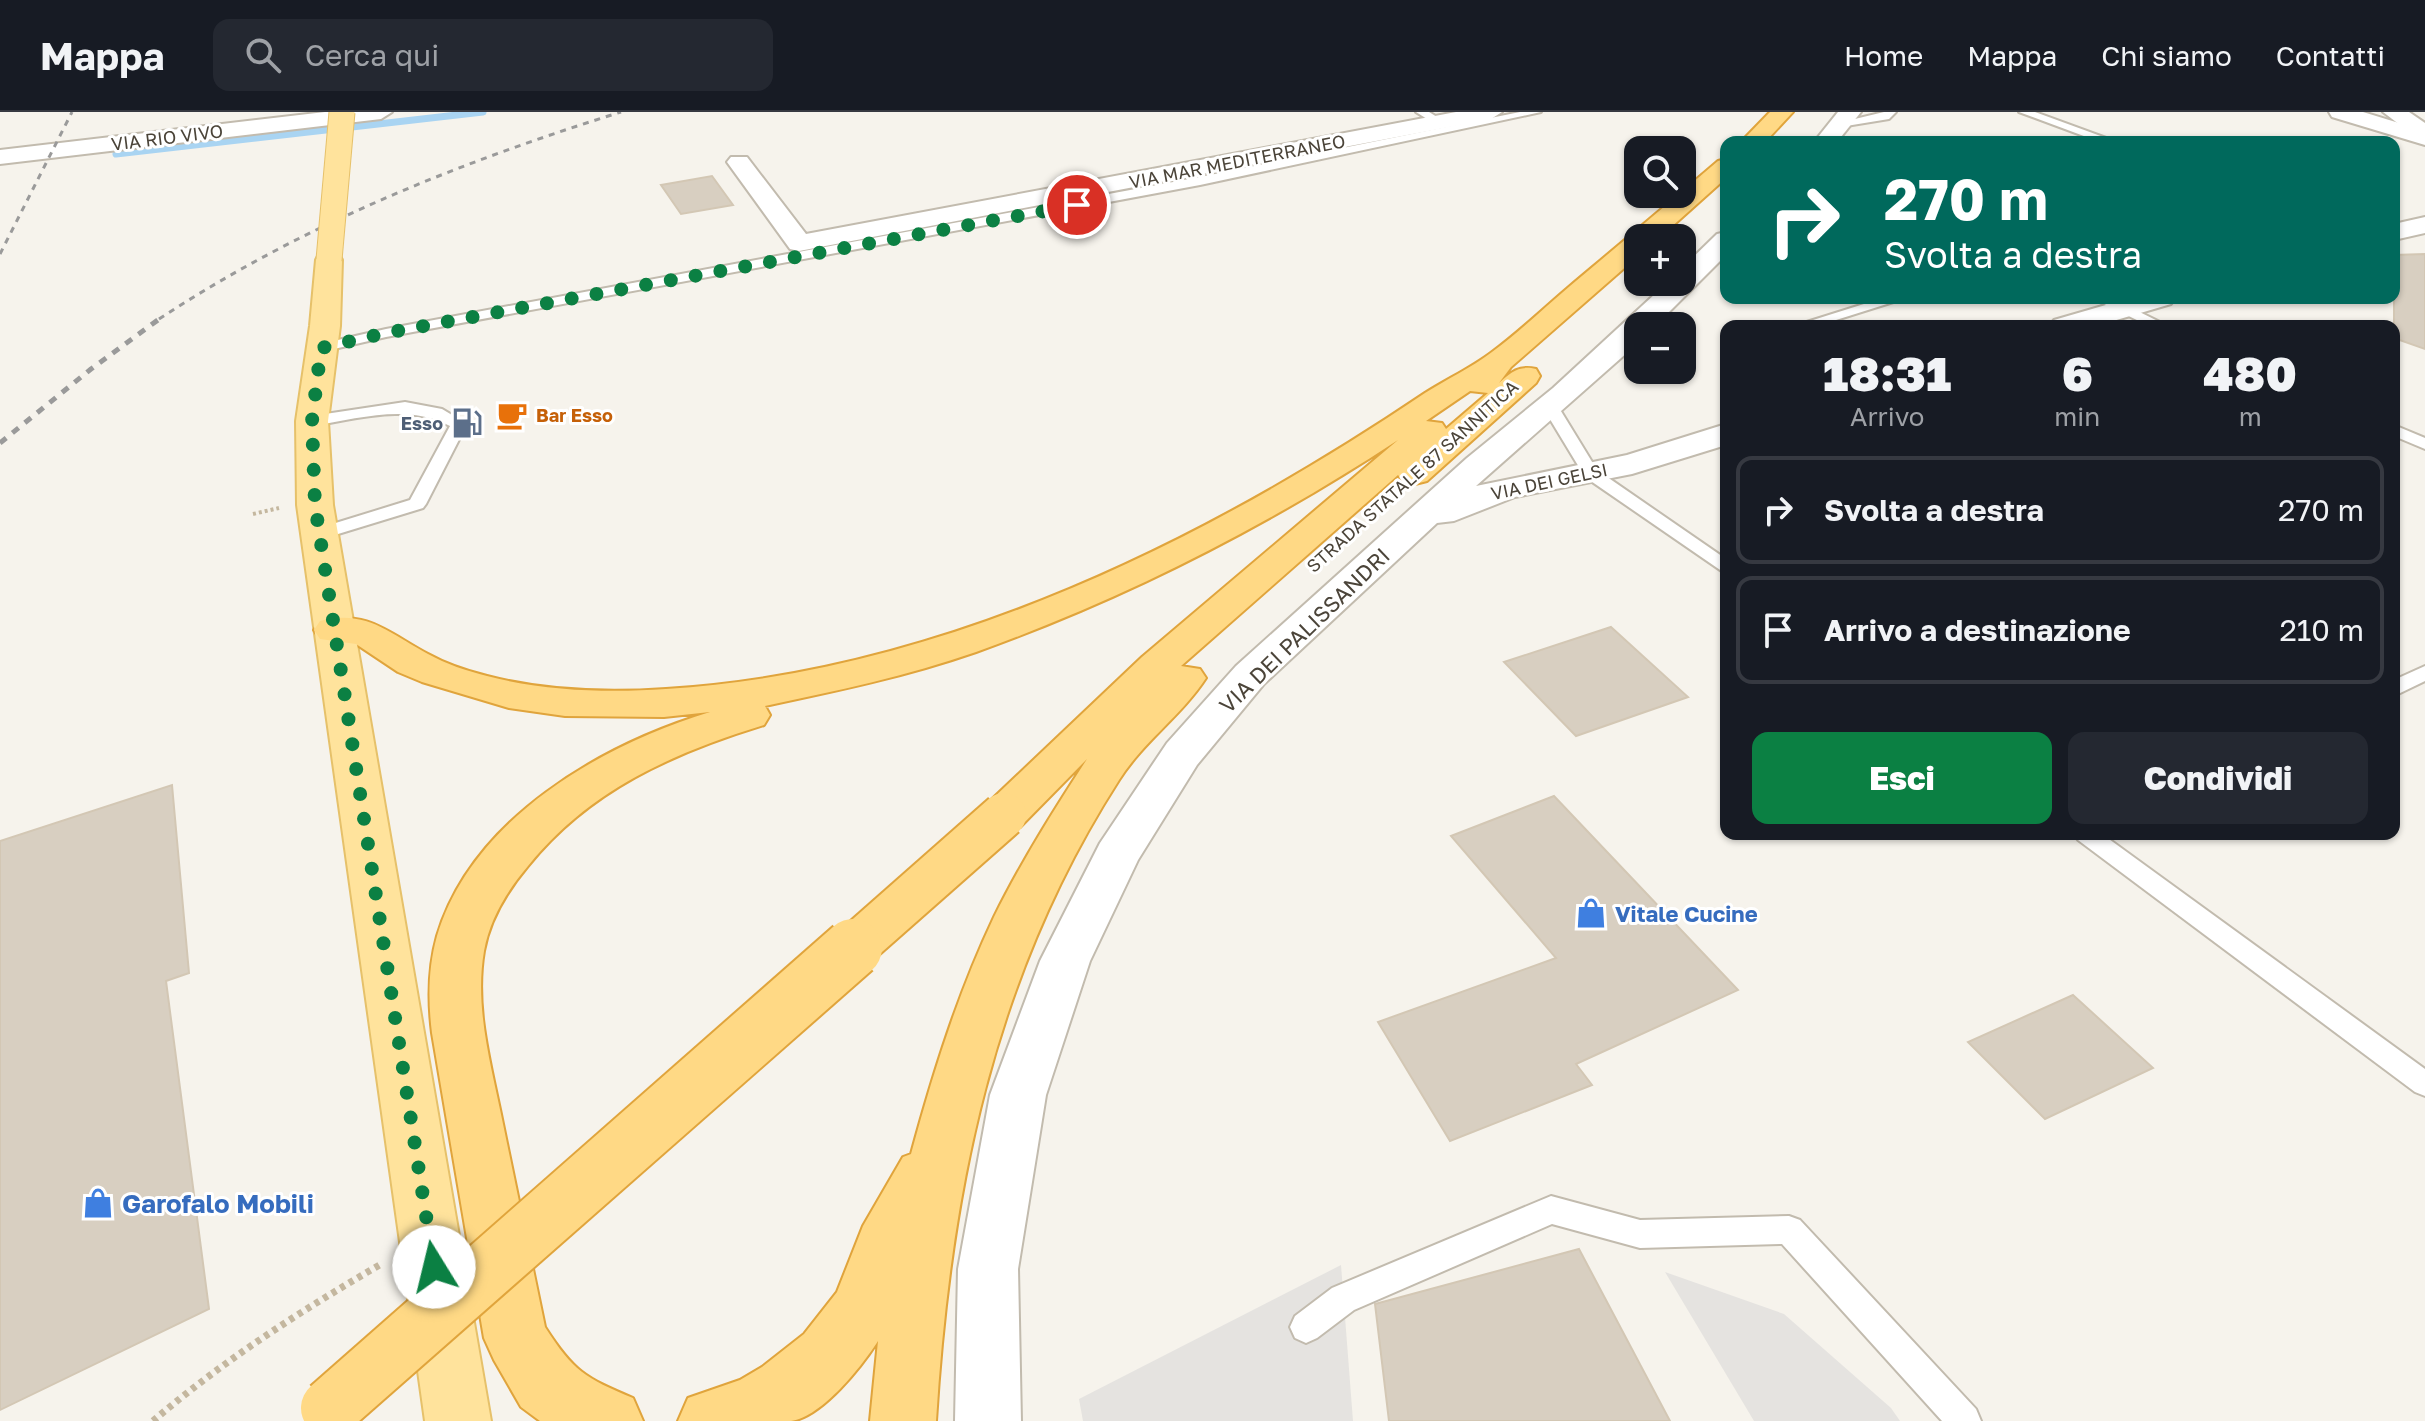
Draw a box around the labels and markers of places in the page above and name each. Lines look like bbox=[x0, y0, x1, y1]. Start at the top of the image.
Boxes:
pin bbox=[1043, 171, 1111, 239]
cafe icon: Bar Esso bbox=[495, 398, 529, 432]
place label: Bar Esso bbox=[536, 404, 613, 426]
fuel station icon: Esso bbox=[450, 406, 484, 440]
place label: Esso bbox=[401, 412, 443, 434]
shop icon: Vitale Cucine bbox=[1574, 896, 1608, 930]
place label: Vitale Cucine bbox=[1615, 900, 1758, 927]
shop icon: Garofalo Mobili bbox=[81, 1186, 115, 1220]
place label: Garofalo Mobili bbox=[122, 1188, 314, 1219]

